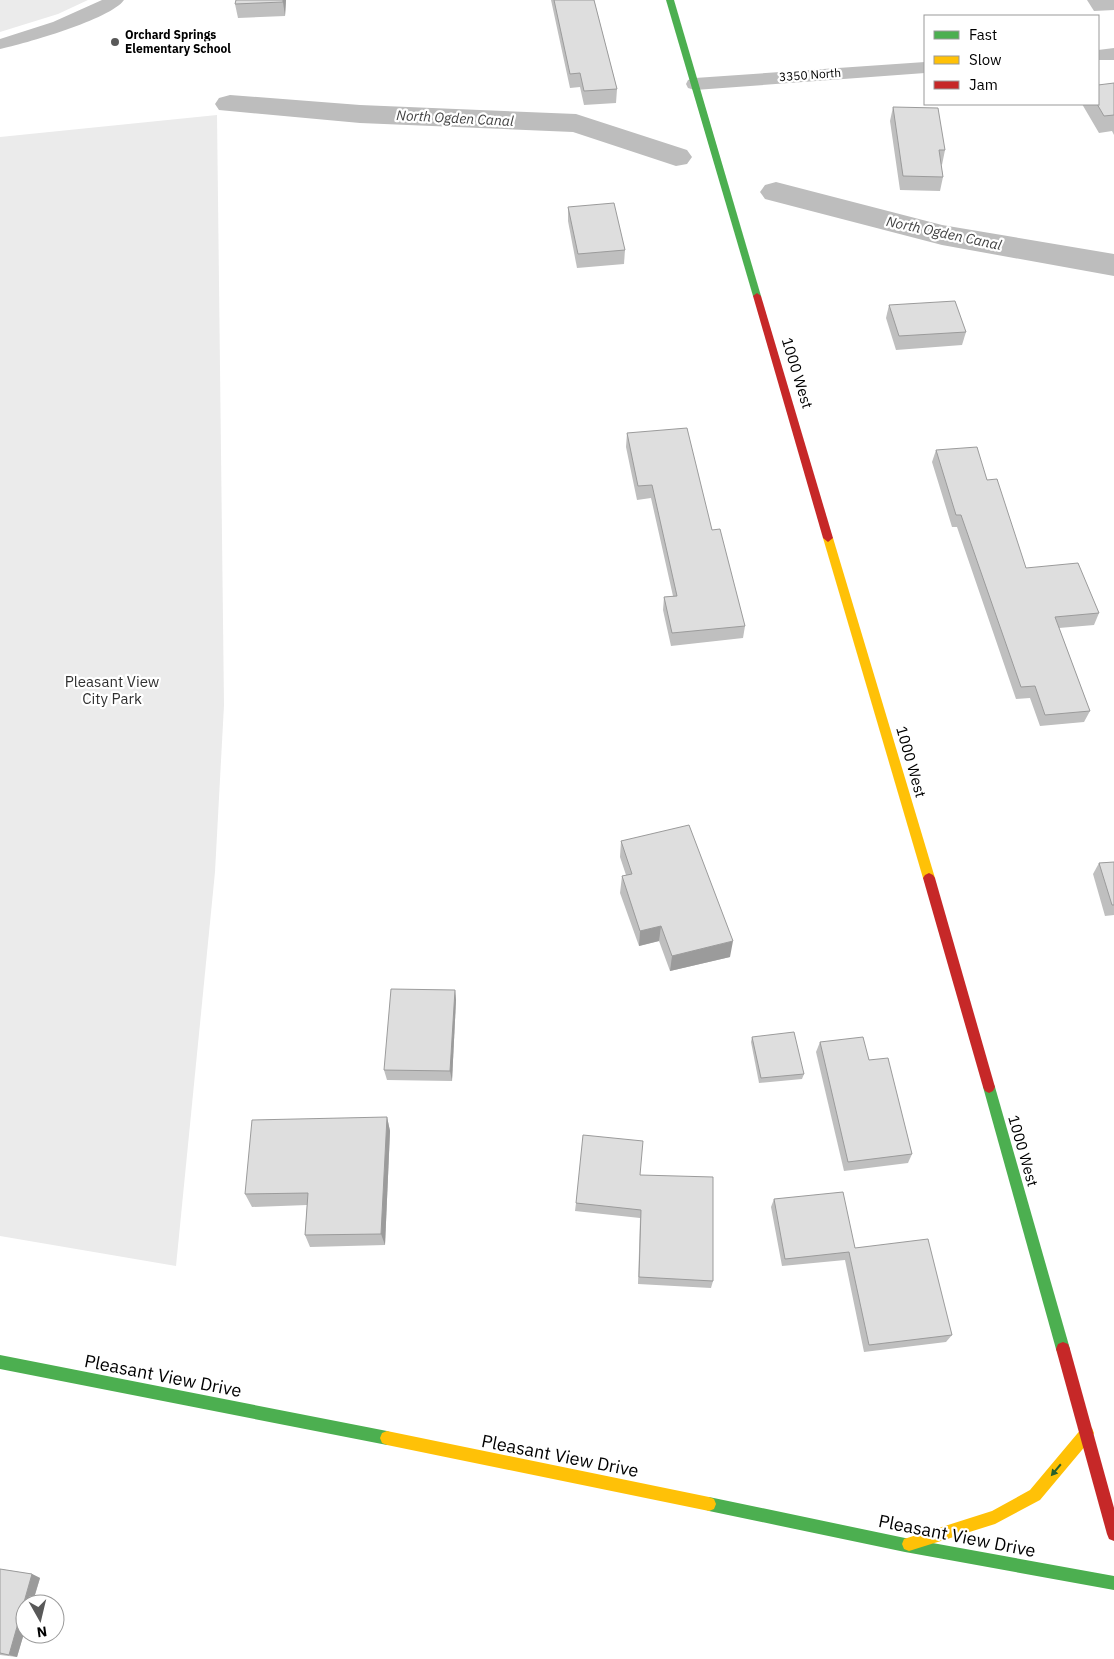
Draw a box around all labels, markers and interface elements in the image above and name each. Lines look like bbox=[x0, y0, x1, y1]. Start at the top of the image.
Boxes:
legend bbox=[924, 15, 1099, 105]
text: Fast bbox=[969, 25, 997, 44]
place label: Orchard Springs Elementary School bbox=[125, 27, 231, 56]
marker: Orchard Springs Elementary School bbox=[109, 36, 121, 48]
text: Slow bbox=[969, 50, 1002, 69]
street label: 3350 North bbox=[778, 65, 842, 84]
text: Jam bbox=[969, 75, 998, 94]
water label: North Ogden Canal bbox=[396, 106, 514, 130]
water label: North Ogden Canal bbox=[885, 212, 1004, 254]
street label: 1000 West bbox=[778, 335, 817, 411]
park label: Pleasant View City Park bbox=[65, 672, 160, 708]
street label: 1000 West bbox=[892, 724, 931, 800]
street label: 1000 West bbox=[1004, 1113, 1043, 1189]
street label: Pleasant View Drive bbox=[83, 1349, 244, 1402]
street label: Pleasant View Drive bbox=[480, 1429, 641, 1482]
one-way arrow bbox=[1051, 1464, 1062, 1477]
street label: Pleasant View Drive bbox=[877, 1509, 1038, 1562]
north arrow bbox=[15, 1594, 65, 1644]
text: N bbox=[36, 1622, 48, 1641]

